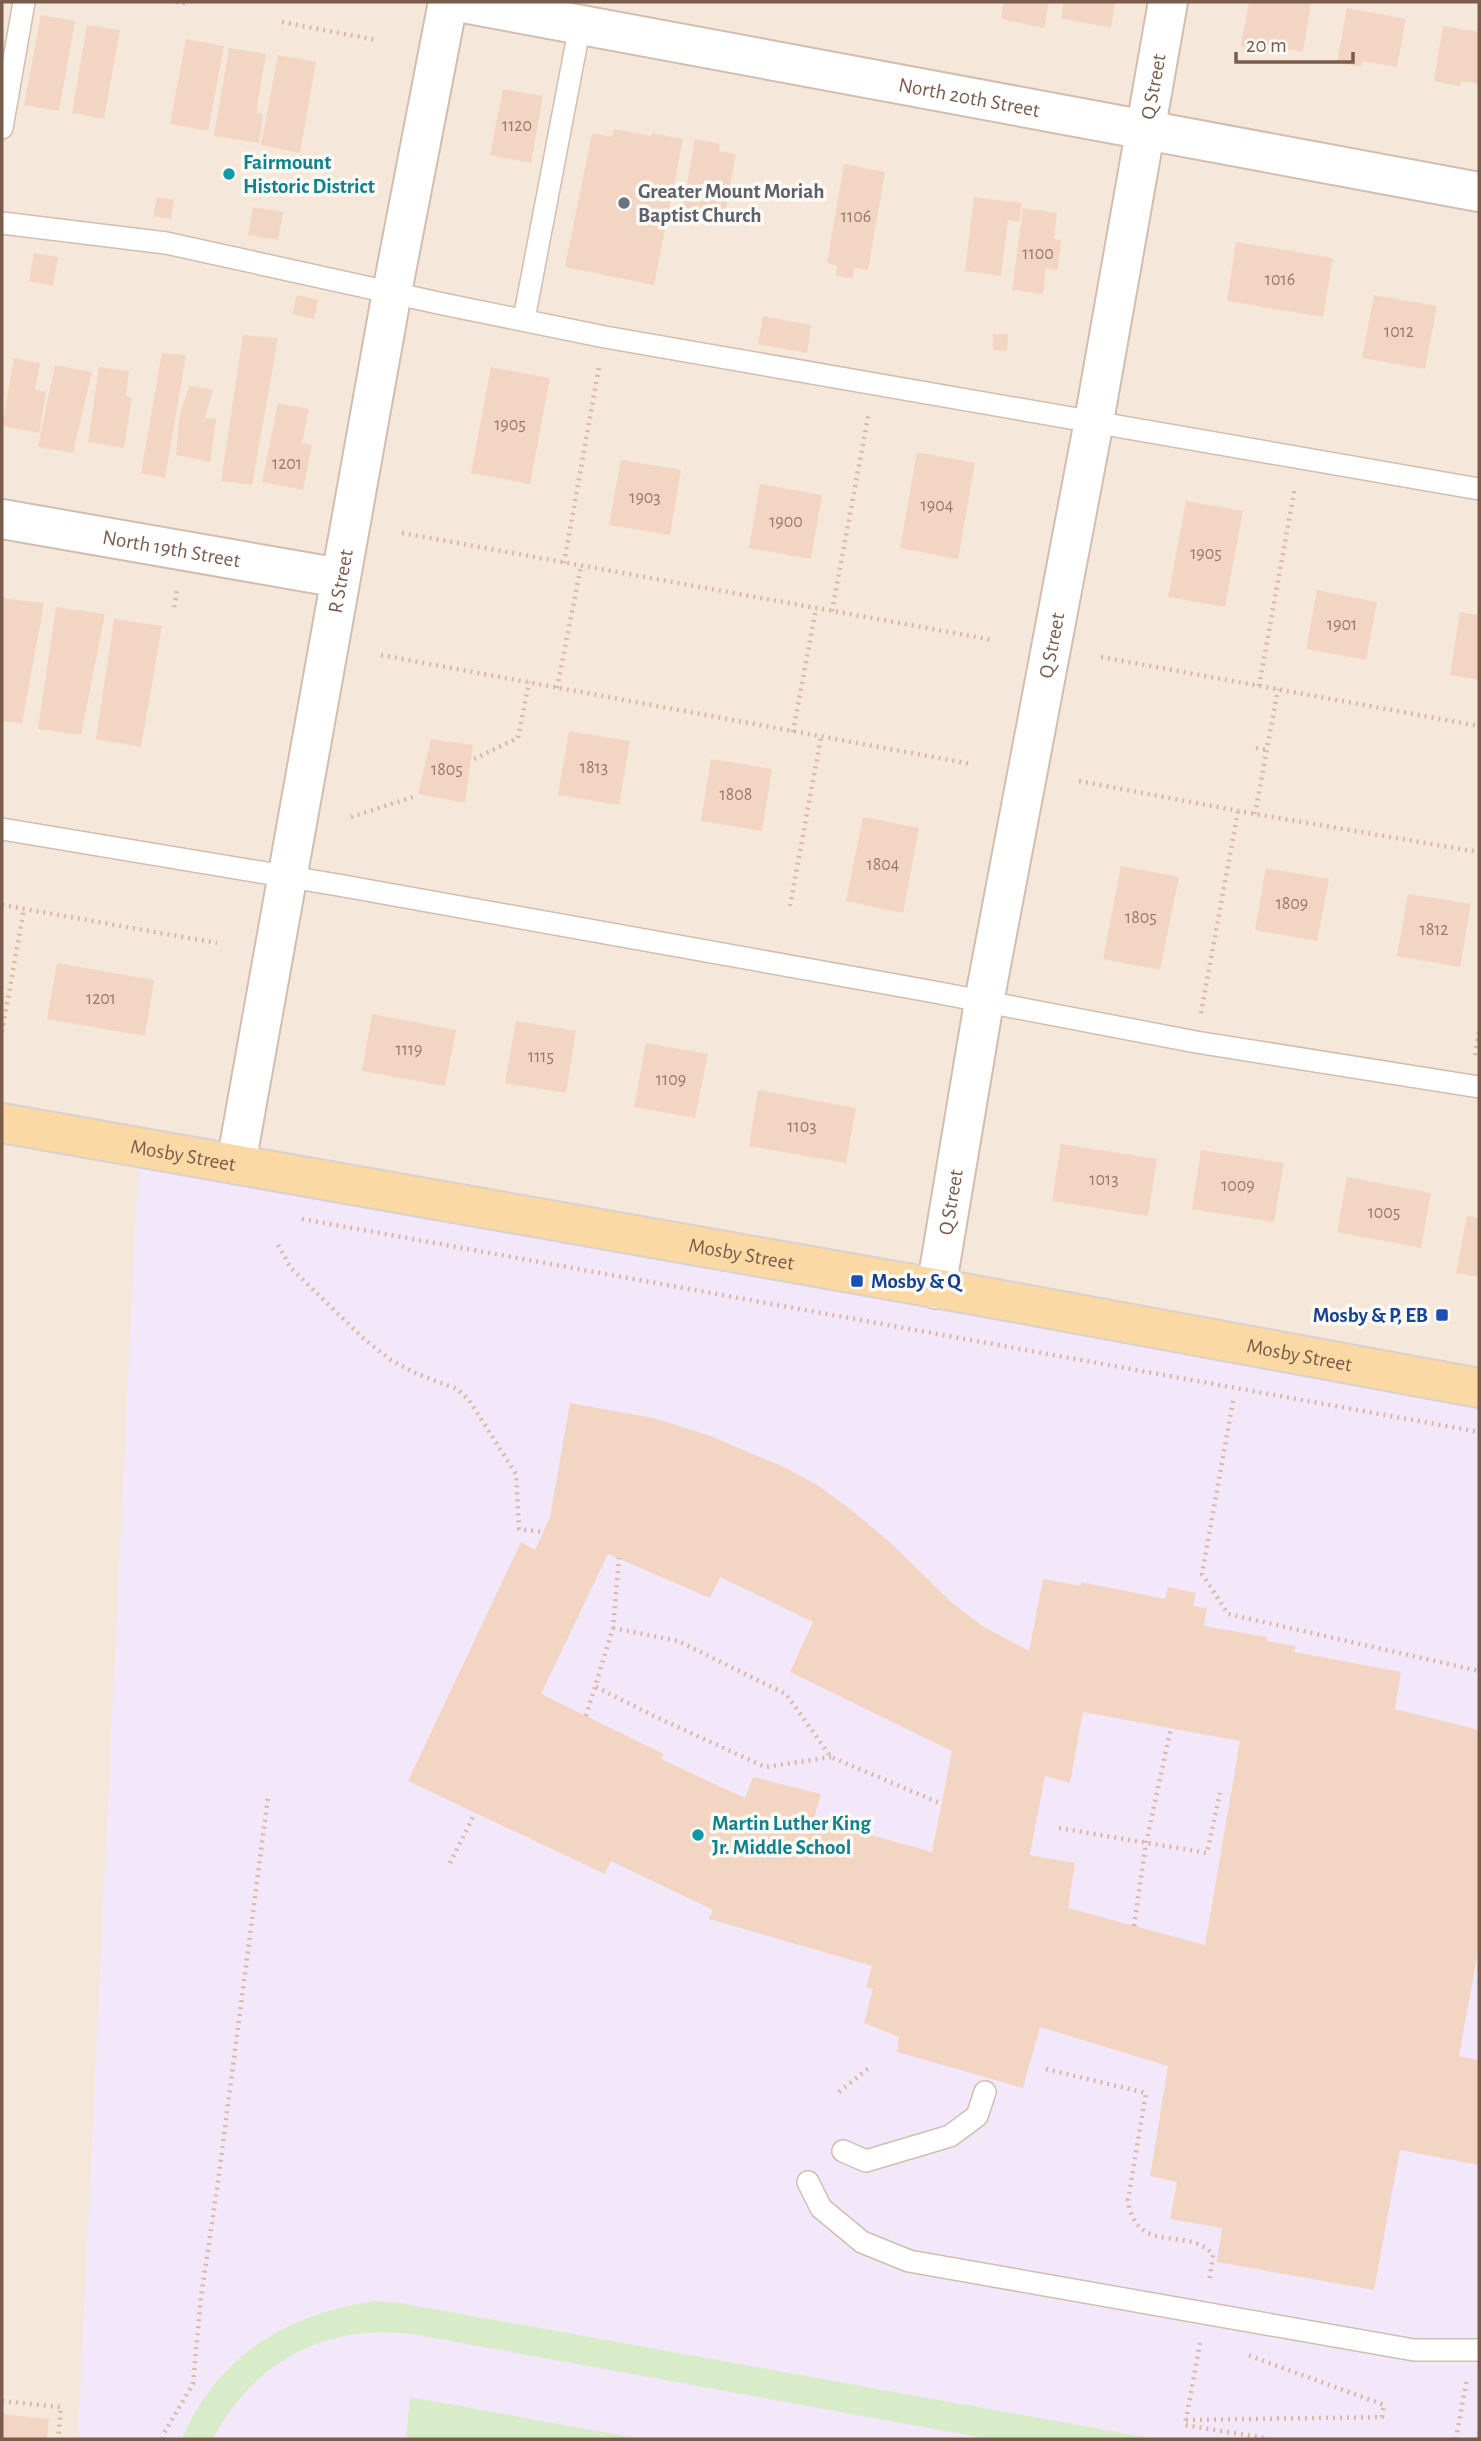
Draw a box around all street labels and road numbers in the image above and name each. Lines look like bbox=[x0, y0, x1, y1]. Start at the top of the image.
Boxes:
street label: Q Street bbox=[1137, 52, 1169, 121]
street label: North 20th Street bbox=[897, 74, 1042, 121]
street label: North 19th Street bbox=[101, 526, 242, 571]
street label: R Street bbox=[324, 547, 356, 615]
street label: Q Street bbox=[1035, 610, 1068, 680]
street label: Mosby Street bbox=[129, 1135, 238, 1175]
street label: Q Street bbox=[935, 1167, 966, 1237]
street label: Mosby Street bbox=[687, 1234, 796, 1273]
street label: Mosby Street bbox=[1245, 1335, 1354, 1375]

